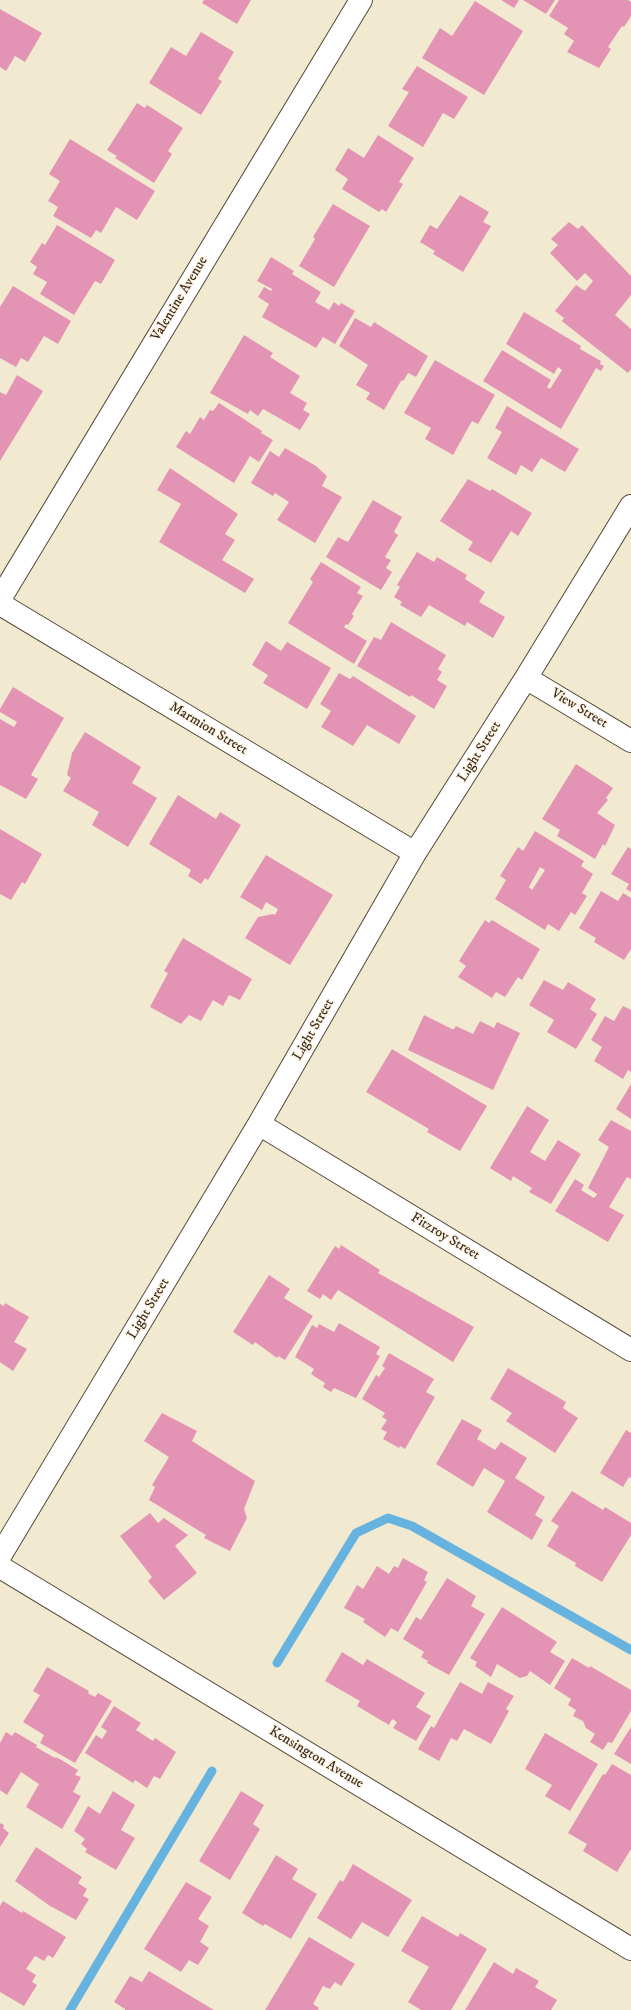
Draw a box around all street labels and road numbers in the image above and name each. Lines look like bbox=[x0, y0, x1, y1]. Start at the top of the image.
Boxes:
street label: Valentine Avenue bbox=[148, 254, 212, 344]
street label: View Street bbox=[548, 686, 610, 732]
street label: Marmion Street bbox=[166, 699, 250, 759]
street label: Light Street bbox=[455, 719, 505, 785]
street label: Light Street bbox=[290, 996, 338, 1064]
street label: Fitzroy Street bbox=[407, 1210, 483, 1264]
street label: Light Street bbox=[124, 1275, 174, 1343]
street label: Kensington Avenue bbox=[266, 1723, 366, 1793]

